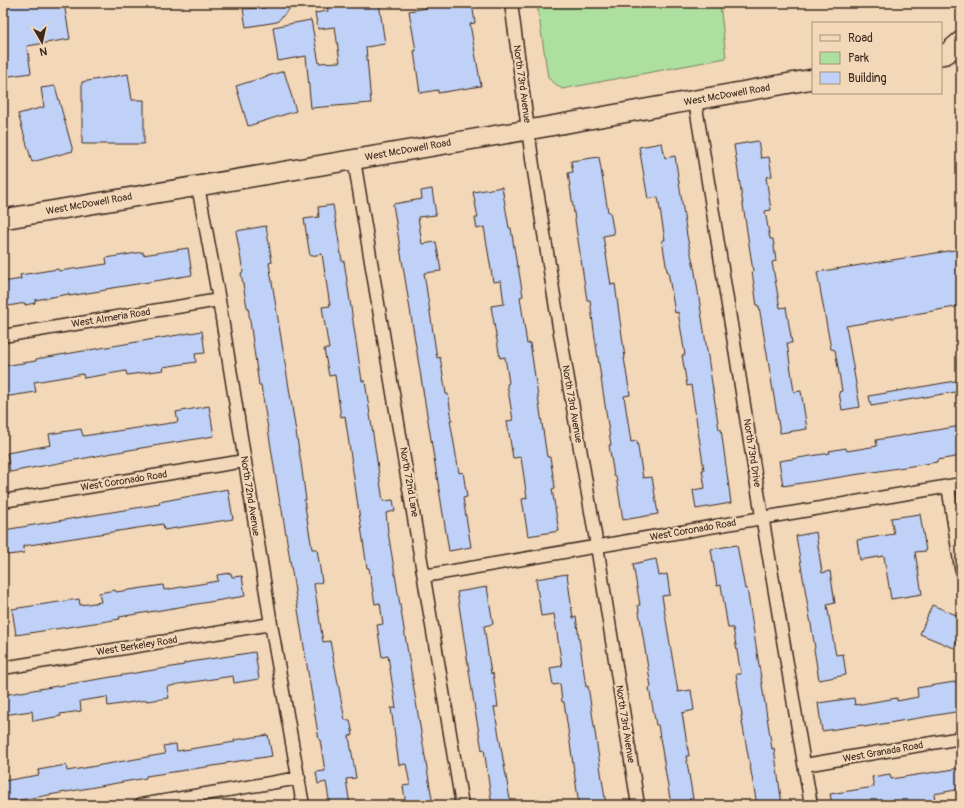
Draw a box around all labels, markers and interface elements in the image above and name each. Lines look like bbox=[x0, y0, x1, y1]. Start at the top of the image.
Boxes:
north arrow bbox=[22, 22, 62, 62]
legend bbox=[812, 22, 942, 94]
text: Road bbox=[848, 31, 873, 46]
text: N bbox=[38, 44, 48, 58]
street label: North 73rd Avenue bbox=[511, 44, 533, 124]
text: Park bbox=[848, 51, 869, 66]
text: Building bbox=[848, 71, 887, 86]
street label: West McDowell Road bbox=[683, 81, 771, 108]
street label: West McDowell Road bbox=[364, 136, 452, 163]
street label: West McDowell Road bbox=[45, 190, 133, 217]
street label: West Almeria Road bbox=[71, 306, 151, 330]
street label: North 73rd Avenue bbox=[559, 364, 585, 444]
street label: North 73rd Drive bbox=[741, 418, 763, 488]
street label: North 72nd Lane bbox=[397, 446, 421, 518]
street label: North 72nd Avenue bbox=[238, 455, 262, 537]
street label: West Coronado Road bbox=[80, 468, 168, 494]
street label: West Coronado Road bbox=[649, 516, 737, 544]
street label: West Berkeley Road bbox=[96, 634, 178, 658]
street label: North 73rd Avenue bbox=[613, 684, 637, 764]
street label: West Granada Road bbox=[842, 739, 924, 765]

